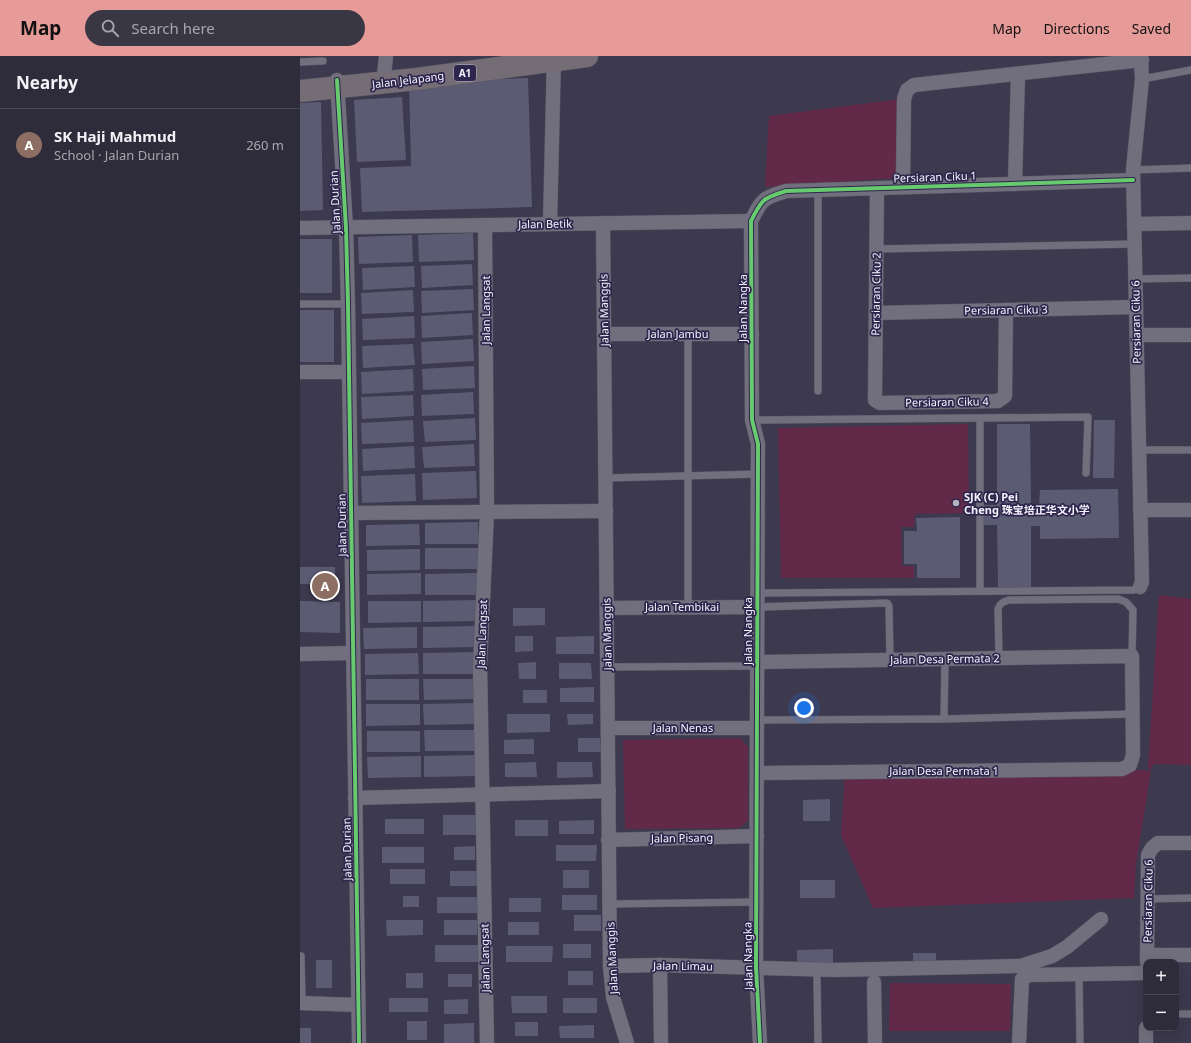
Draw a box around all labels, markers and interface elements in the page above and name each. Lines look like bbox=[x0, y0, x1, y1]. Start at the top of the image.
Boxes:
search box bbox=[85, 10, 365, 46]
text: Map bbox=[20, 15, 61, 41]
icon: search bbox=[99, 17, 121, 39]
text: Search here bbox=[131, 18, 215, 38]
text: Map bbox=[992, 19, 1021, 38]
text: Directions bbox=[1043, 19, 1110, 38]
text: Saved bbox=[1132, 19, 1171, 38]
road number: A1 bbox=[454, 65, 476, 81]
street label: Jalan Jelapang bbox=[370, 68, 445, 91]
text: Nearby bbox=[16, 71, 78, 94]
text: SK Haji Mahmud bbox=[54, 126, 176, 146]
text: A bbox=[25, 136, 34, 154]
text: 260 m bbox=[246, 136, 284, 154]
text: School · Jalan Durian bbox=[54, 146, 179, 164]
street label: Persiaran Ciku 1 bbox=[893, 168, 977, 185]
street label: Jalan Durian bbox=[325, 170, 344, 235]
street label: Jalan Betik bbox=[517, 216, 572, 231]
street label: Persiaran Ciku 2 bbox=[867, 252, 884, 336]
street label: Jalan Manggis bbox=[595, 274, 612, 347]
street label: Jalan Nangka bbox=[735, 274, 750, 343]
street label: Jalan Langsat bbox=[478, 276, 493, 345]
street label: Persiaran Ciku 6 bbox=[1127, 280, 1144, 364]
street label: Persiaran Ciku 3 bbox=[964, 301, 1048, 318]
street label: Jalan Jambu bbox=[647, 326, 708, 341]
street label: Persiaran Ciku 4 bbox=[905, 393, 990, 410]
place label: SJK (C) Pei Cheng 珠宝培正华文小学 bbox=[964, 489, 1090, 517]
street label: Jalan Durian bbox=[333, 493, 350, 558]
marker: SJK (C) Pei Cheng 珠宝培正华文小学 bbox=[951, 498, 961, 508]
pin: A bbox=[312, 571, 338, 601]
street label: Jalan Nangka bbox=[740, 597, 755, 666]
street label: Jalan Manggis bbox=[598, 598, 615, 671]
street label: Jalan Langsat bbox=[473, 599, 490, 670]
street label: Jalan Tembikai bbox=[644, 599, 719, 614]
street label: Jalan Desa Permata 2 bbox=[889, 650, 1000, 667]
your location bbox=[794, 698, 814, 718]
street label: Jalan Nenas bbox=[652, 720, 713, 735]
street label: Jalan Desa Permata 1 bbox=[888, 763, 999, 778]
street label: Jalan Durian bbox=[338, 817, 355, 882]
street label: Jalan Pisang bbox=[650, 829, 713, 846]
street label: Persiaran Ciku 6 bbox=[1139, 859, 1156, 943]
street label: Jalan Manggis bbox=[602, 921, 621, 996]
street label: Jalan Nangka bbox=[739, 922, 756, 991]
street label: Jalan Langsat bbox=[476, 923, 493, 994]
street label: Jalan Limau bbox=[652, 957, 713, 974]
map controls bbox=[1143, 959, 1179, 1031]
button: + bbox=[1143, 959, 1179, 995]
button: − bbox=[1143, 995, 1179, 1031]

